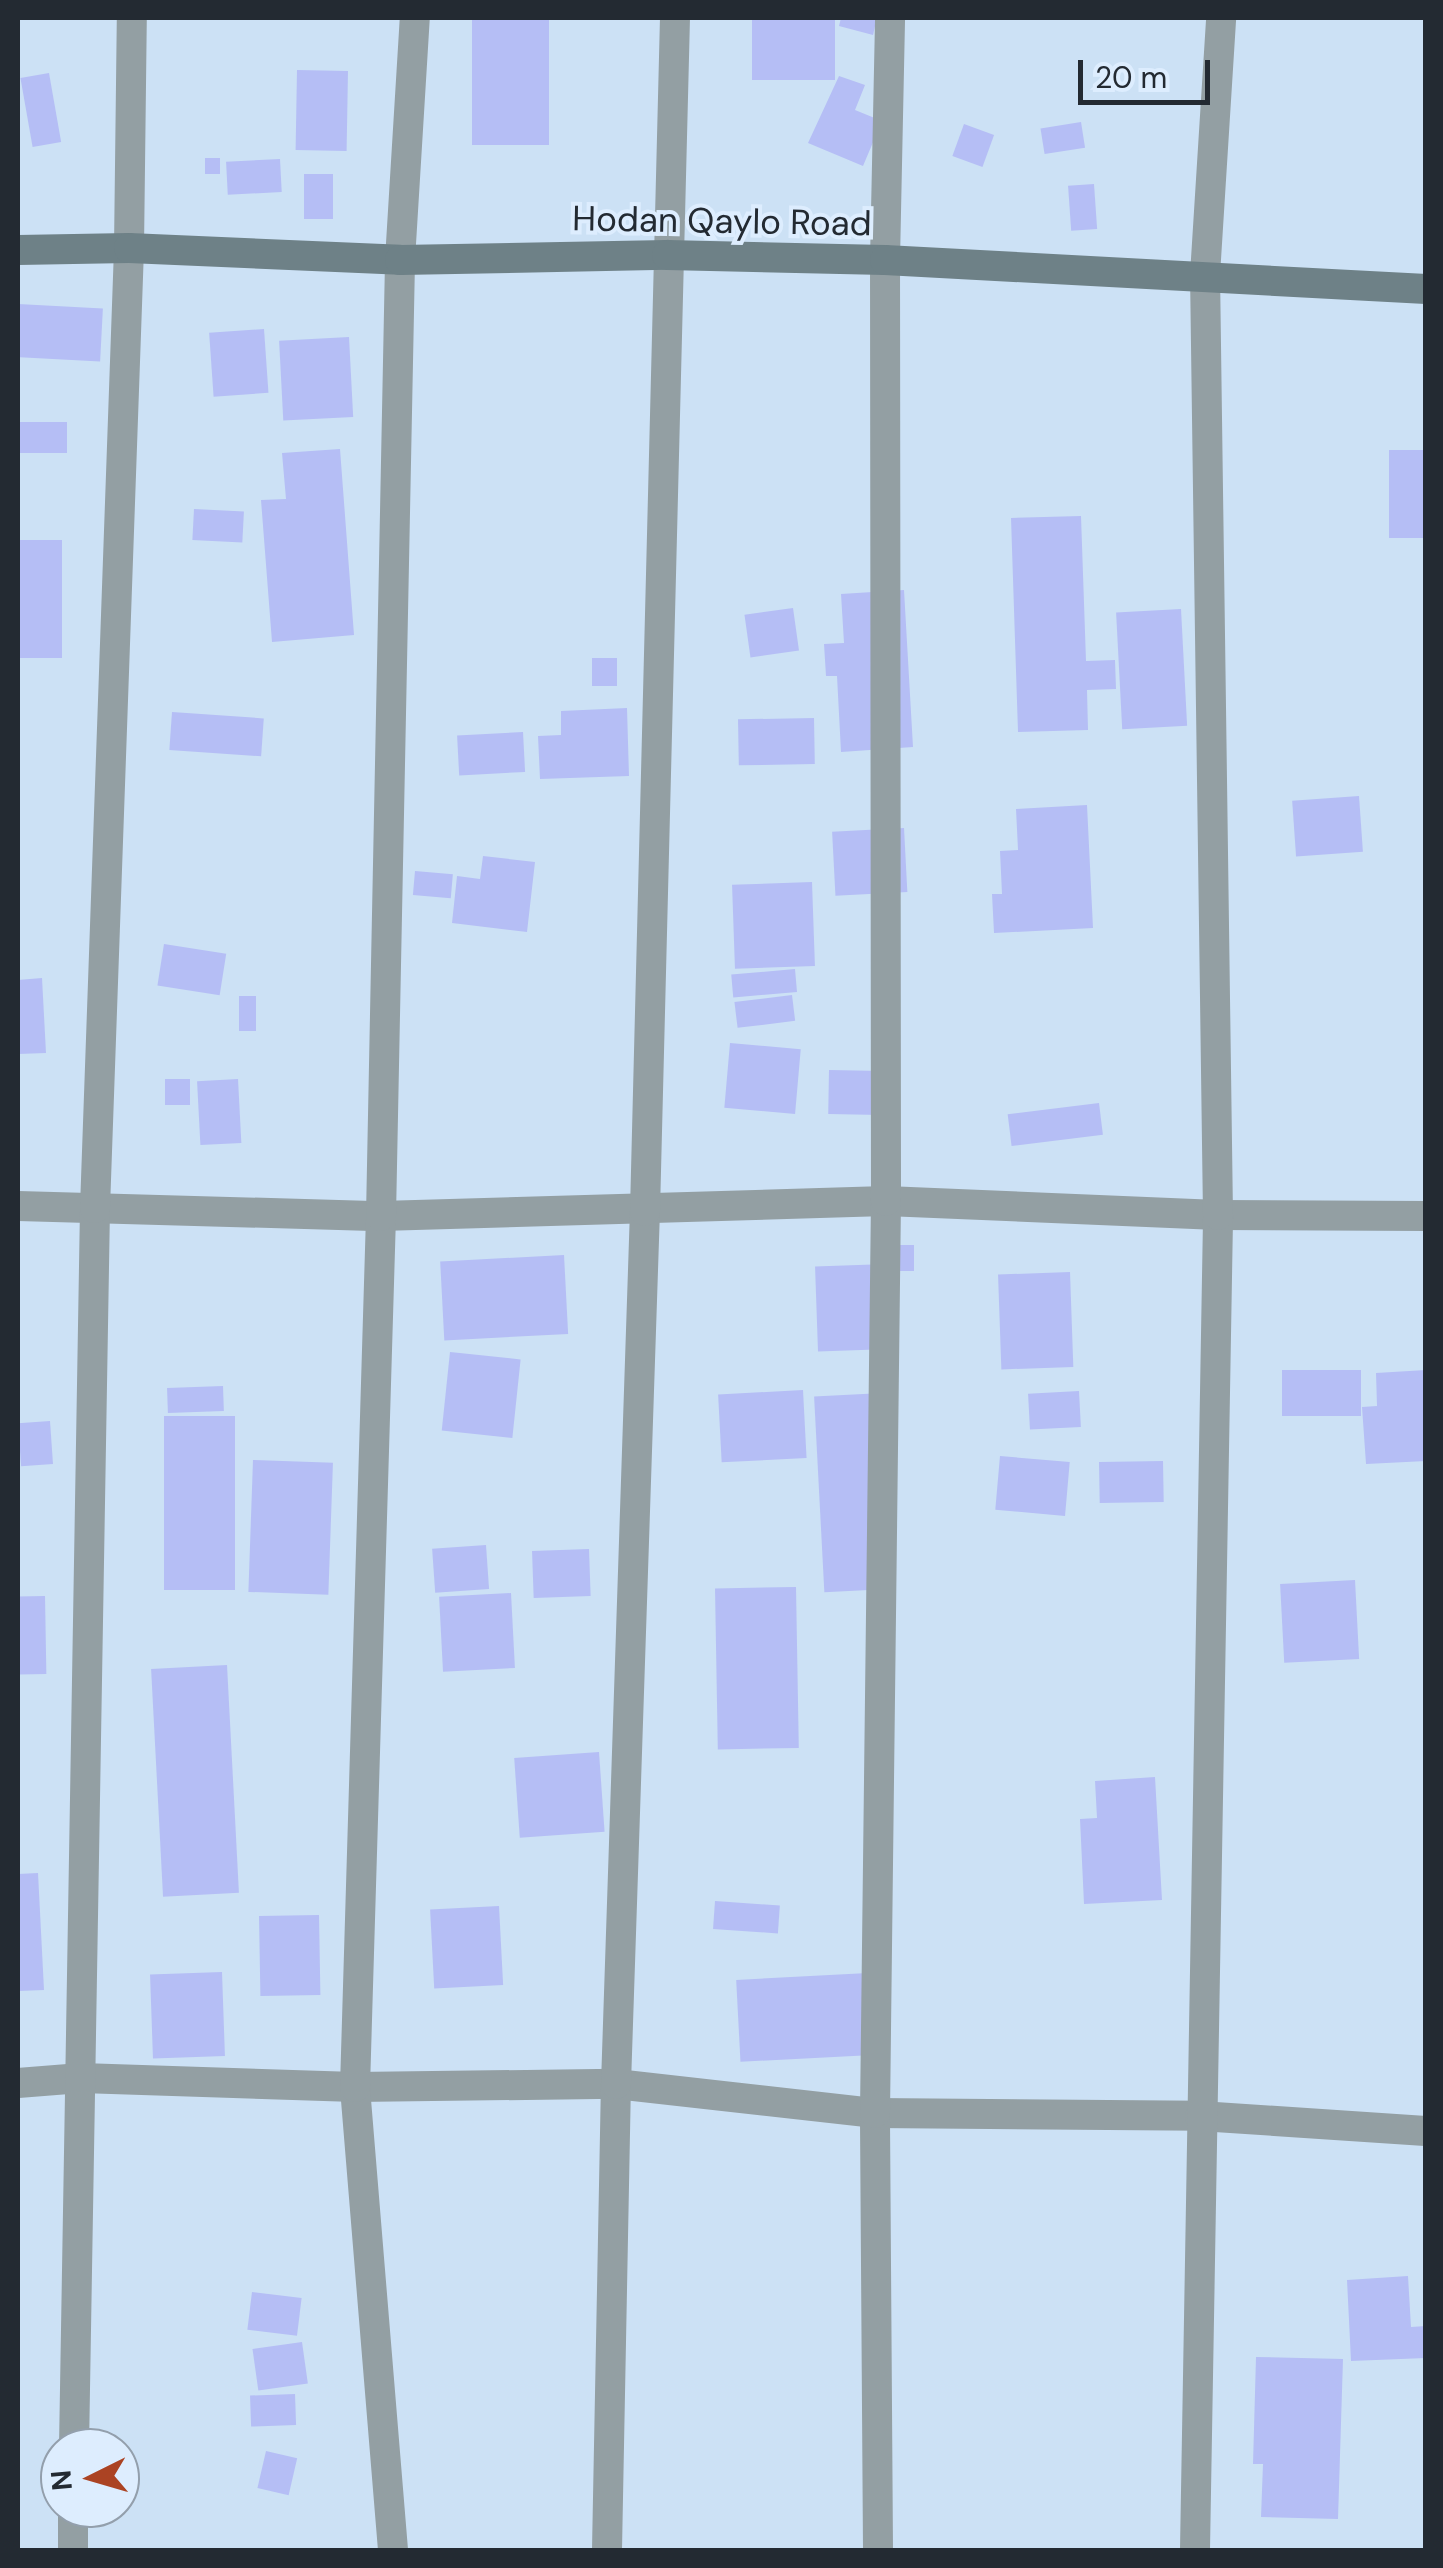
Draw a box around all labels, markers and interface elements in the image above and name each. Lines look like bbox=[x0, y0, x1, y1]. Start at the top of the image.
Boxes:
scale bar bbox=[1083, 40, 1216, 102]
text: 20 m bbox=[1095, 58, 1167, 97]
street label: Hodan Qaylo Road bbox=[572, 197, 872, 245]
north arrow bbox=[40, 2428, 140, 2528]
text: N bbox=[42, 2469, 81, 2492]

